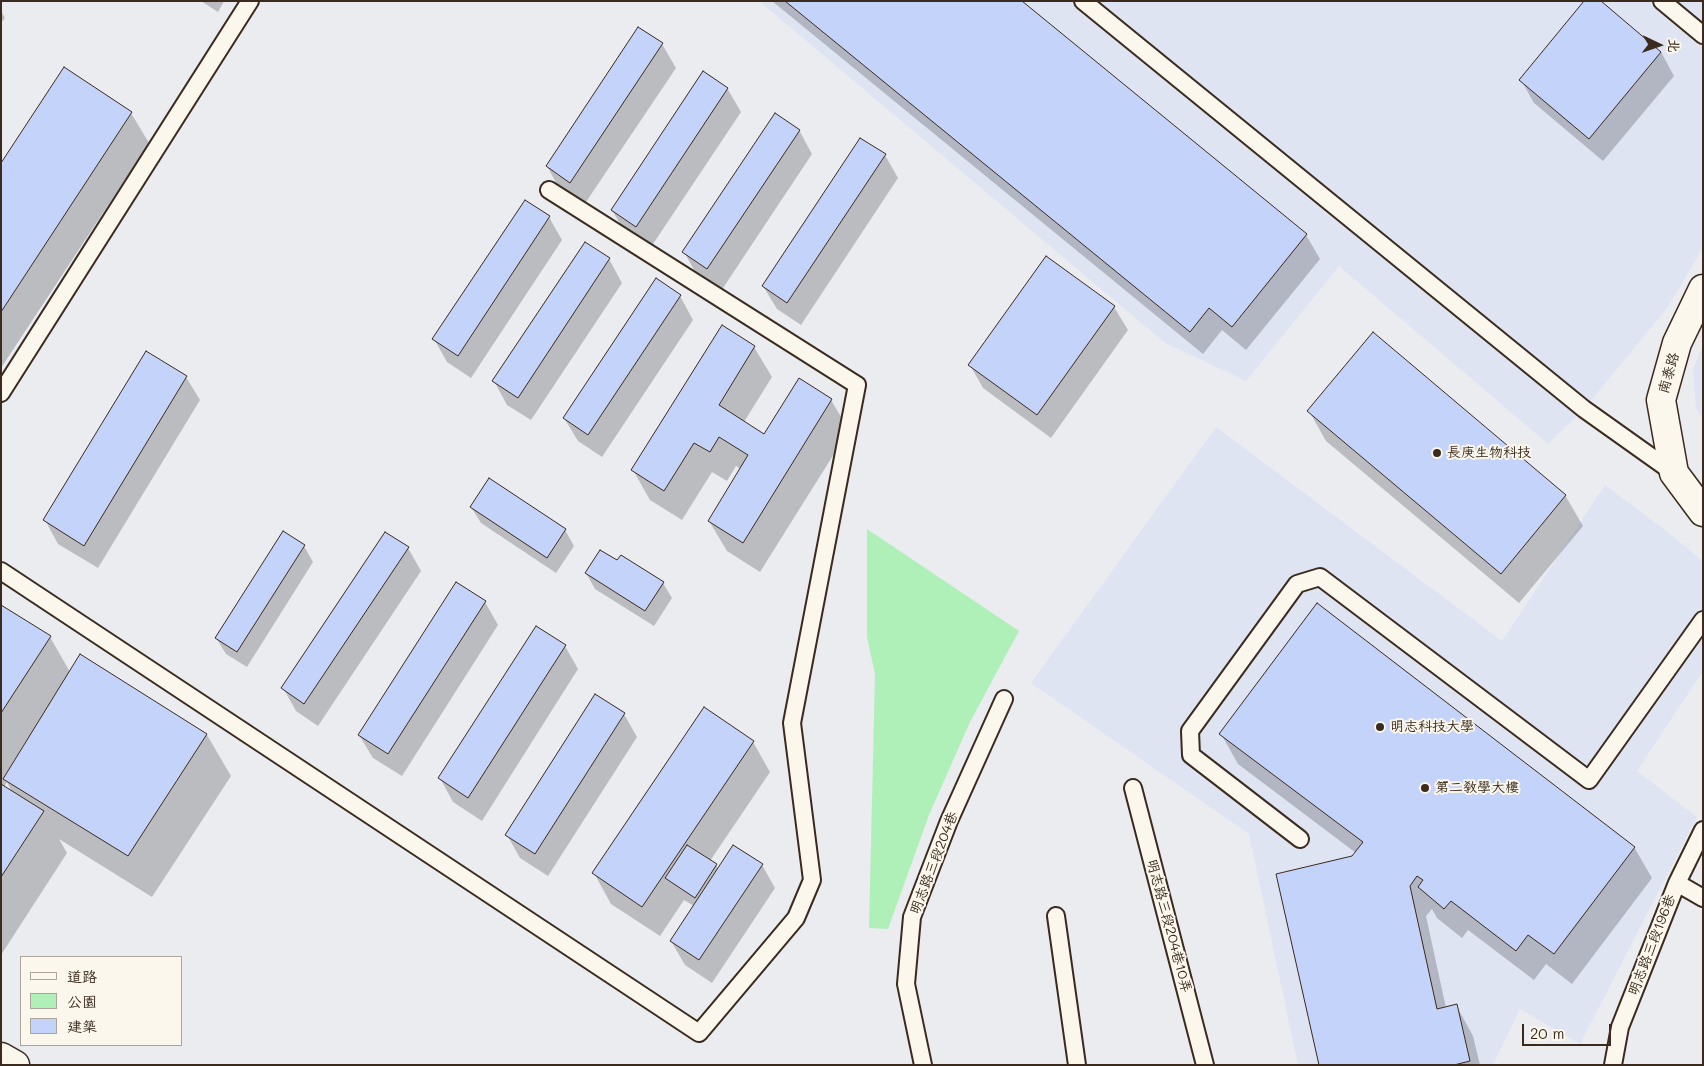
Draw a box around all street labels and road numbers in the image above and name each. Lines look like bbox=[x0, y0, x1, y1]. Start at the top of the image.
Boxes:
street label: 南泰路 bbox=[1655, 350, 1683, 396]
street label: 明志路三段204巷 bbox=[907, 809, 961, 917]
street label: 明志路三段204巷10弄 bbox=[1143, 857, 1195, 995]
street label: 明志路三段196巷 bbox=[1625, 892, 1679, 998]

